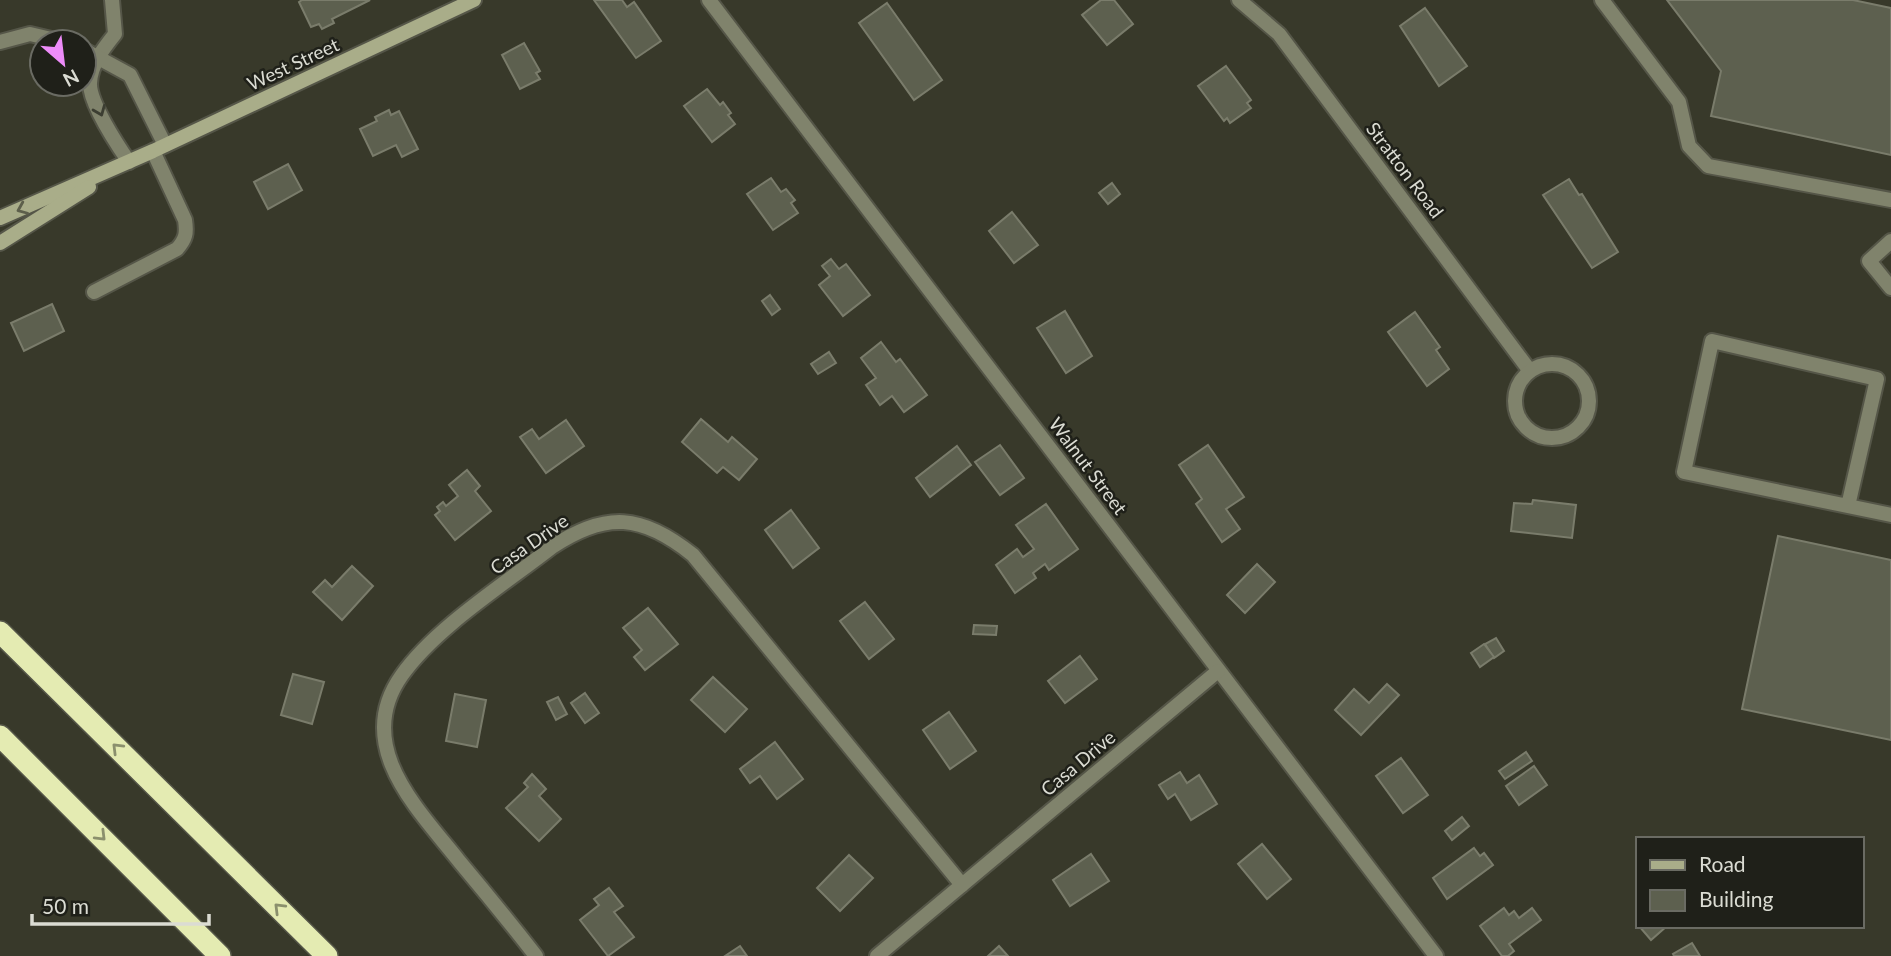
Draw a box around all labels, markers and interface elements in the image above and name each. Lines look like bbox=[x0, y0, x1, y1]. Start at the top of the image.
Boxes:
north arrow bbox=[28, 28, 98, 98]
street label: West Street bbox=[243, 32, 342, 95]
text: N bbox=[59, 65, 83, 92]
one-way arrow bbox=[92, 105, 106, 117]
street label: Stratton Road bbox=[1362, 117, 1449, 222]
one-way arrow bbox=[16, 201, 29, 215]
street label: Walnut Street bbox=[1044, 413, 1132, 519]
street label: Casa Drive bbox=[485, 508, 572, 579]
street label: Casa Drive bbox=[1036, 725, 1120, 800]
one-way arrow bbox=[113, 744, 125, 756]
one-way arrow bbox=[92, 828, 105, 841]
legend bbox=[1636, 837, 1863, 928]
text: Road bbox=[1699, 851, 1746, 876]
scale bar bbox=[32, 883, 208, 927]
text: Building bbox=[1699, 886, 1774, 911]
text: 50 m bbox=[42, 893, 89, 918]
one-way arrow bbox=[274, 903, 287, 916]

